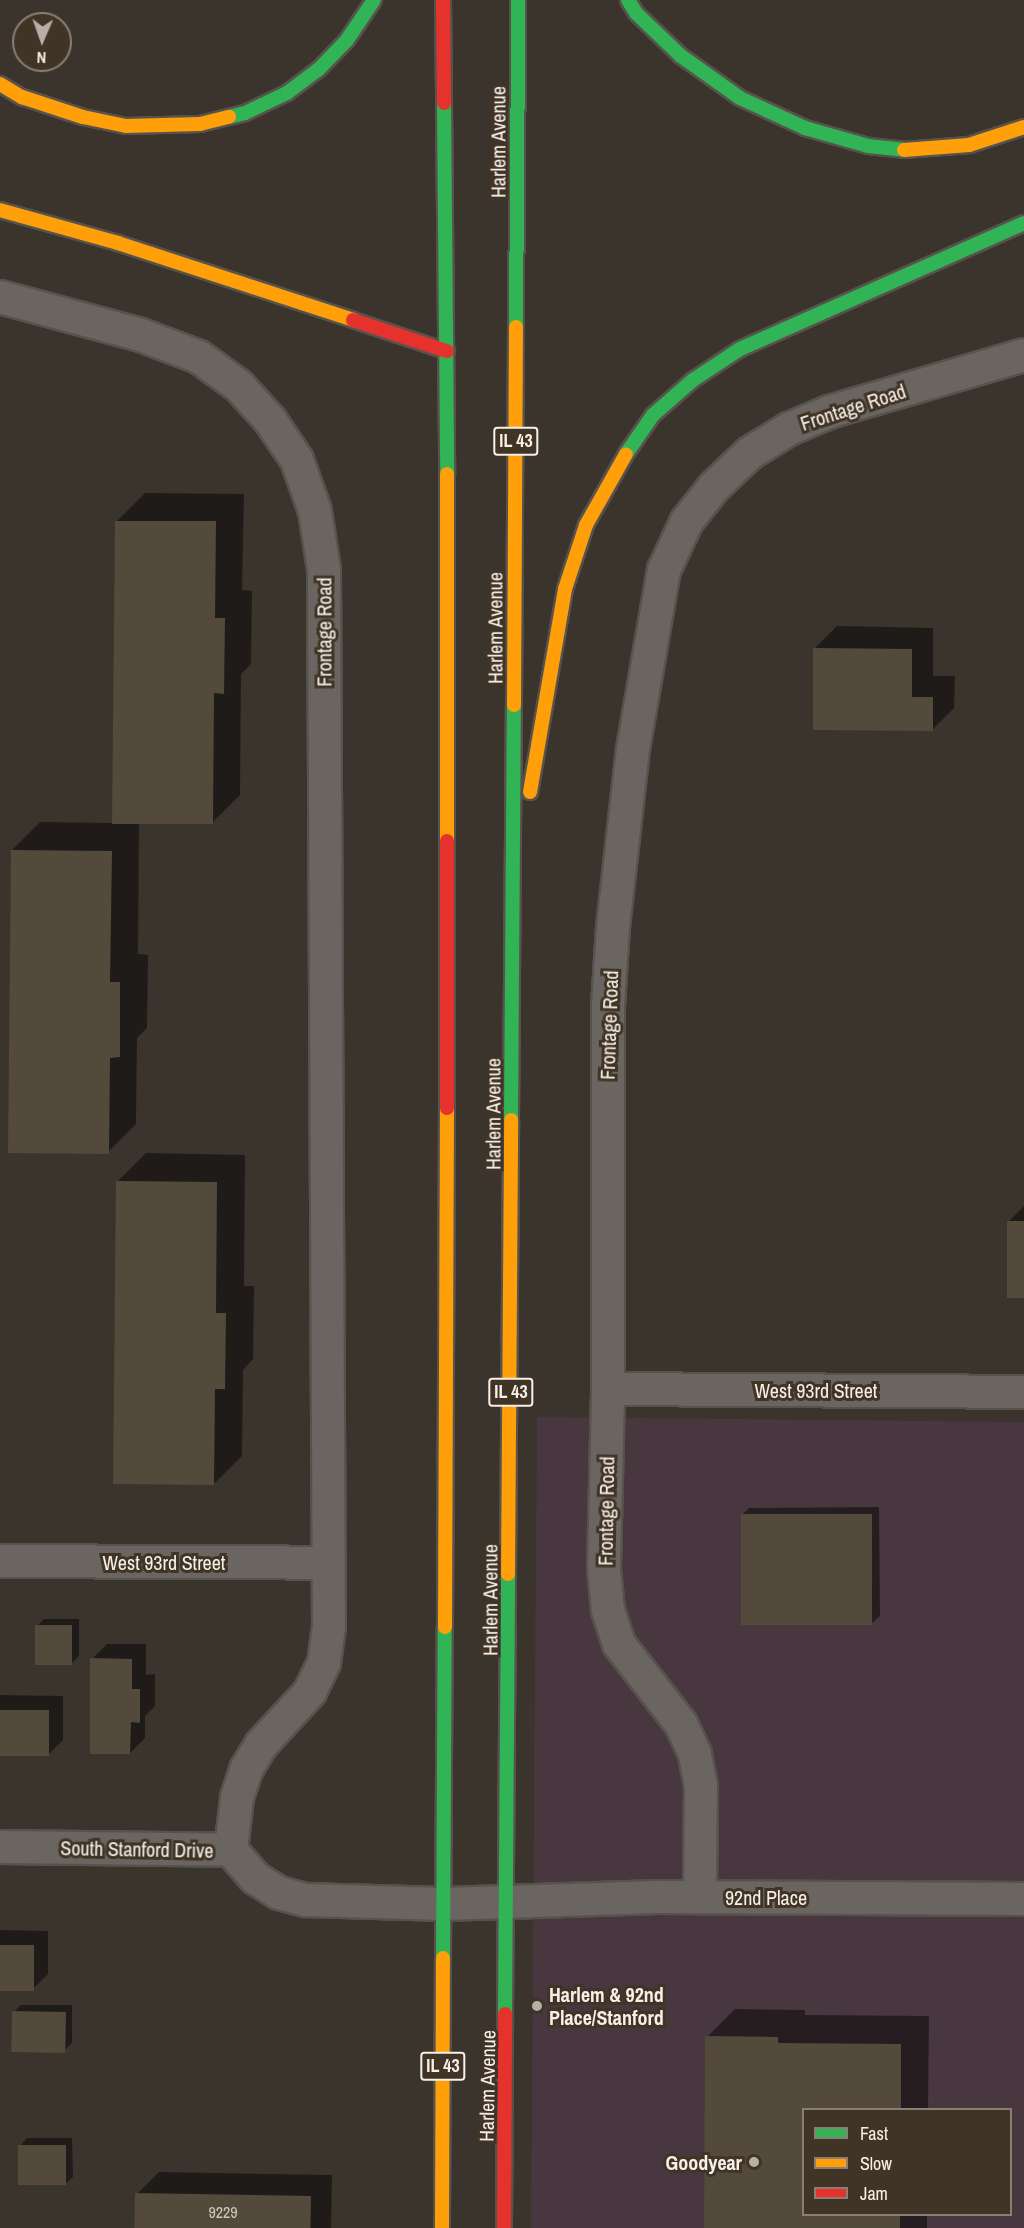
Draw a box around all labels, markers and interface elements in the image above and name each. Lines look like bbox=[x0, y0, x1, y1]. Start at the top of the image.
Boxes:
north arrow bbox=[12, 12, 72, 72]
text: N bbox=[36, 47, 47, 69]
street label: Harlem Avenue bbox=[486, 86, 510, 198]
street label: Frontage Road bbox=[797, 379, 909, 435]
road number: IL 43 bbox=[492, 426, 540, 456]
street label: Harlem Avenue bbox=[483, 572, 507, 684]
street label: Frontage Road bbox=[312, 577, 336, 687]
street label: Frontage Road bbox=[595, 970, 623, 1080]
street label: Harlem Avenue bbox=[481, 1058, 505, 1170]
road number: IL 43 bbox=[487, 1377, 535, 1407]
street label: West 93rd Street bbox=[755, 1378, 877, 1402]
street label: Frontage Road bbox=[593, 1456, 619, 1566]
street label: Harlem Avenue bbox=[478, 1544, 502, 1656]
street label: West 93rd Street bbox=[103, 1550, 225, 1574]
street label: South Stanford Drive bbox=[60, 1836, 214, 1862]
street label: 92nd Place bbox=[725, 1885, 807, 1909]
place label: Harlem & 92nd Place/Stanford bbox=[549, 1982, 664, 2029]
marker: Harlem & 92nd Place/Stanford bbox=[530, 1999, 544, 2013]
street label: Harlem Avenue bbox=[474, 2029, 500, 2143]
road number: IL 43 bbox=[419, 2051, 467, 2081]
legend bbox=[802, 2108, 1012, 2216]
text: Fast bbox=[860, 2121, 888, 2146]
place label: Goodyear bbox=[665, 2150, 742, 2174]
text: Slow bbox=[860, 2151, 892, 2176]
marker: Goodyear bbox=[747, 2155, 761, 2169]
text: Jam bbox=[860, 2181, 888, 2206]
house number: 9229 bbox=[208, 2202, 238, 2222]

